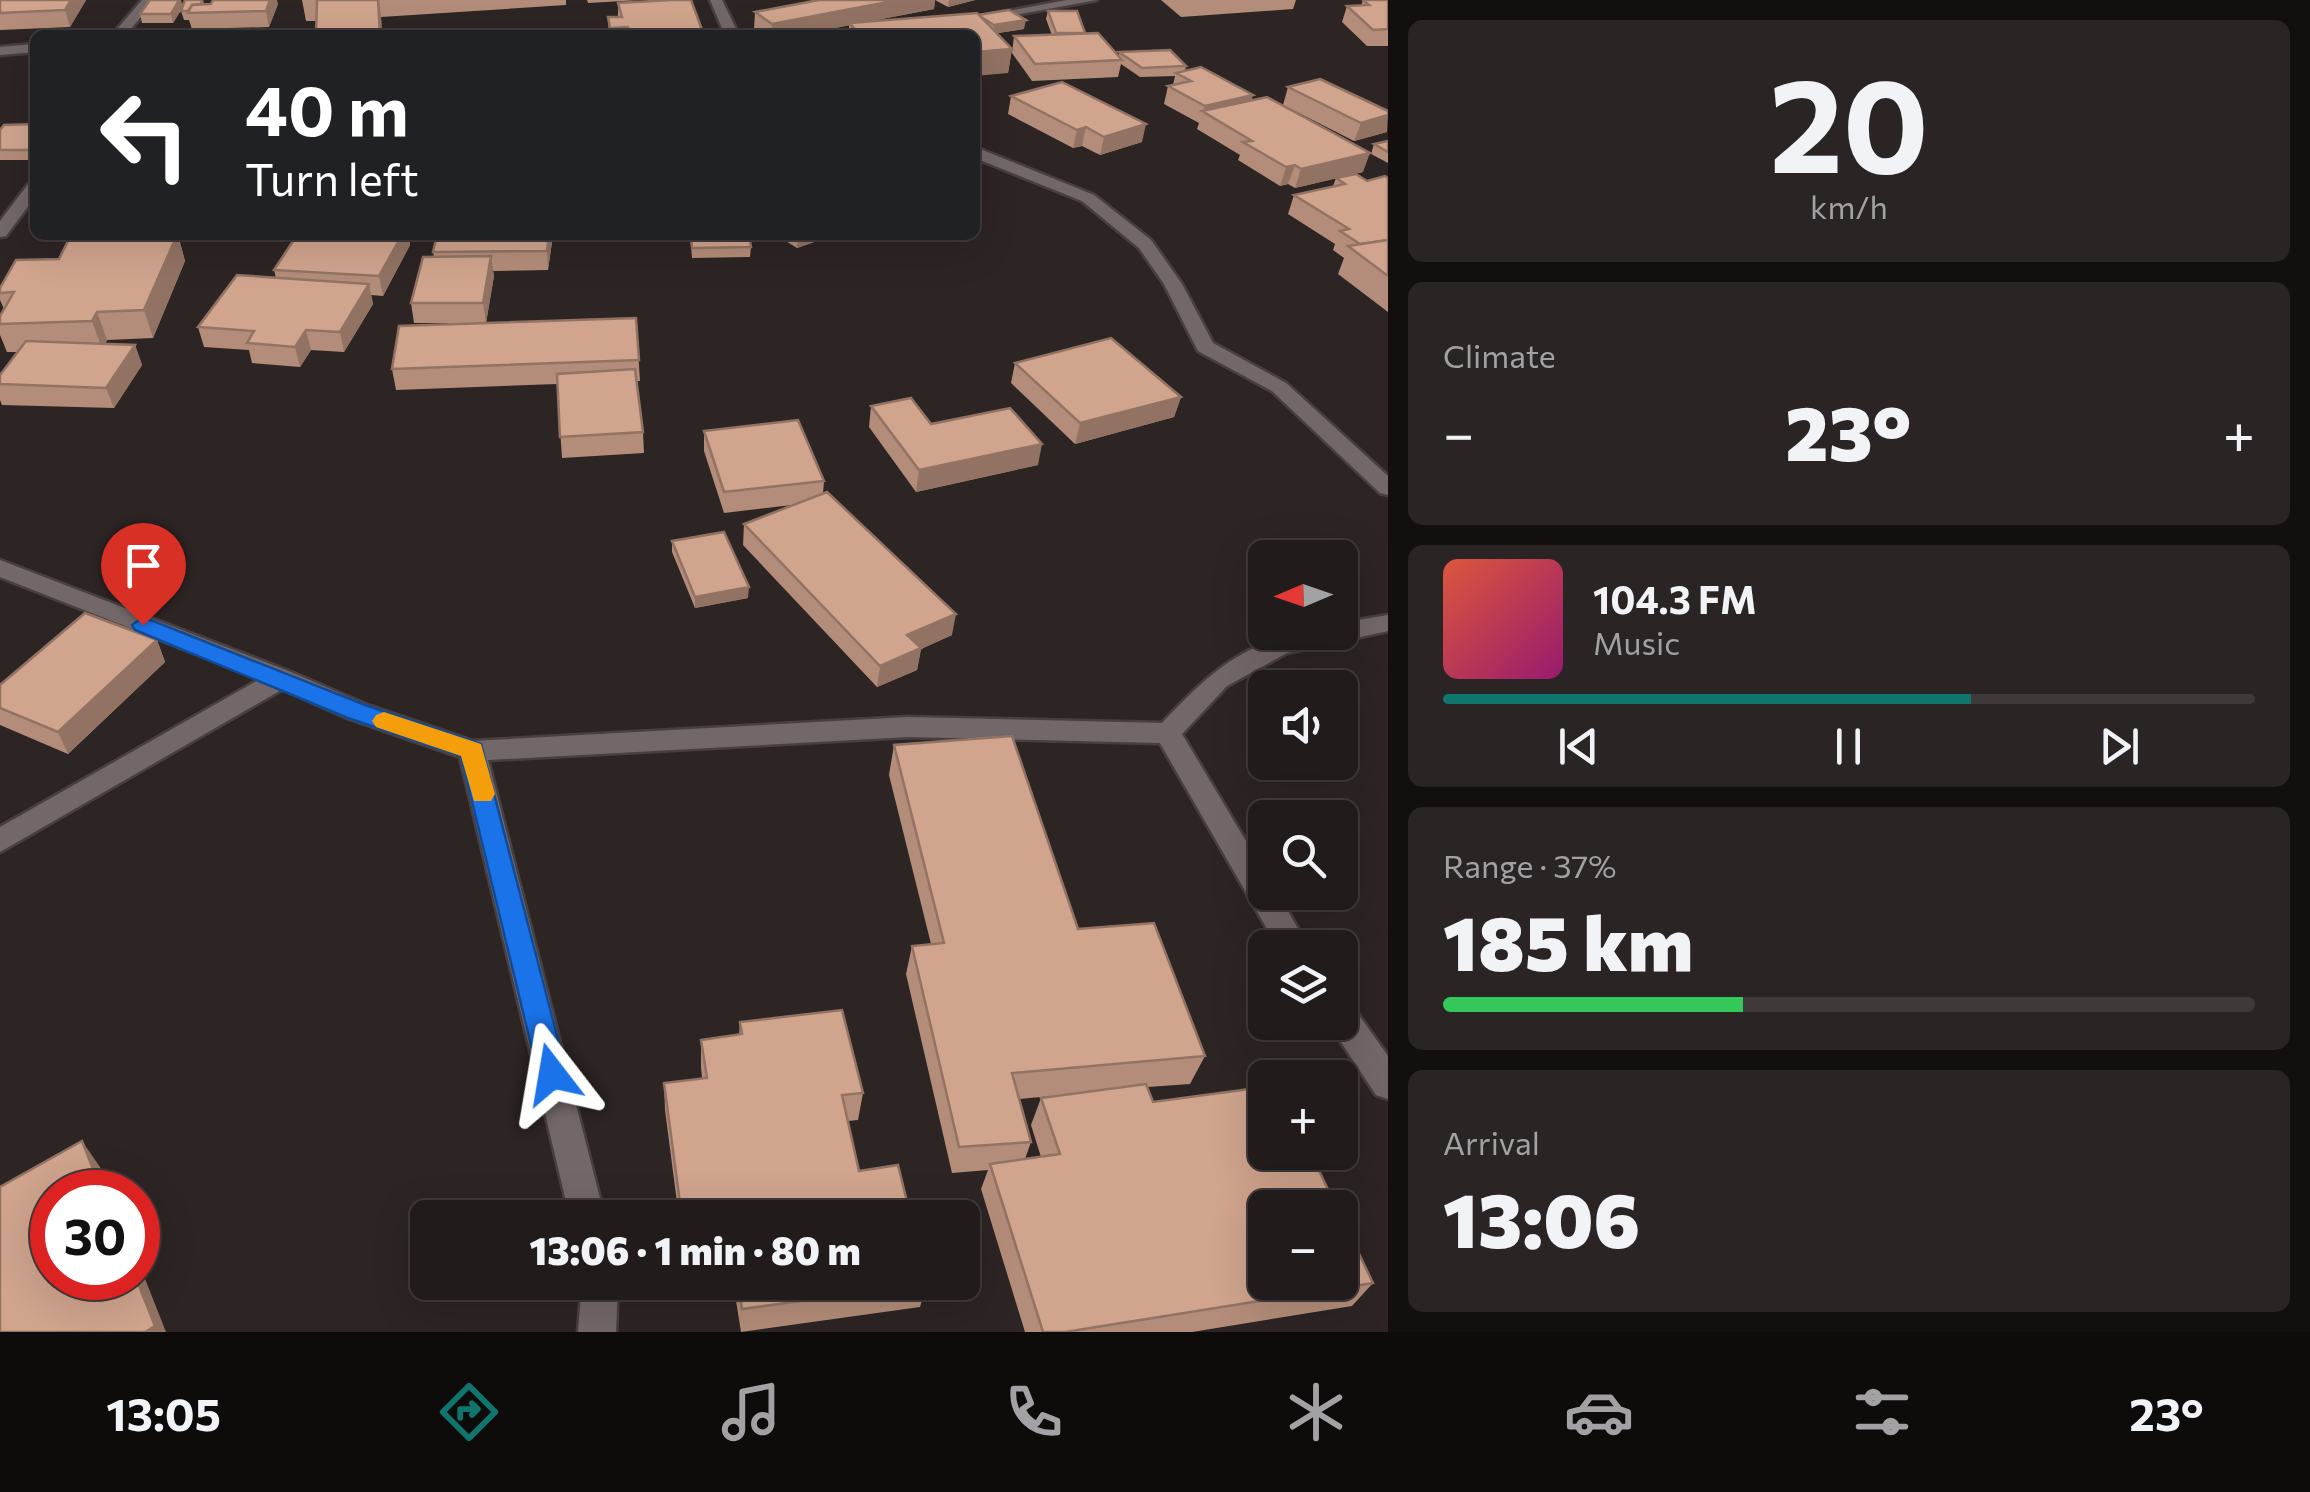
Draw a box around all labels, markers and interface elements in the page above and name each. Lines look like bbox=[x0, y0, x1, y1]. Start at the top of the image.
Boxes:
text: 20 bbox=[1769, 41, 1929, 200]
text: 40 m bbox=[245, 65, 409, 150]
icon: left bbox=[80, 70, 210, 200]
text: Turn left bbox=[245, 150, 419, 205]
text: km/h bbox=[1810, 186, 1888, 226]
text: Climate bbox=[1443, 335, 1556, 375]
text: 23° bbox=[1785, 385, 1912, 476]
text: − bbox=[1443, 398, 1474, 465]
text: + bbox=[2223, 398, 2255, 465]
pin bbox=[101, 523, 186, 626]
icon: arrive bbox=[116, 538, 171, 593]
north arrow bbox=[1248, 540, 1358, 650]
map controls bbox=[1248, 540, 1358, 1300]
text: 104.3 FM bbox=[1593, 575, 1757, 622]
text: Music bbox=[1593, 622, 1680, 662]
button: sound bbox=[1248, 670, 1358, 780]
icon: previous bbox=[1551, 719, 1606, 774]
icon: pause bbox=[1821, 719, 1876, 774]
icon: next bbox=[2092, 719, 2147, 774]
button: search bbox=[1248, 800, 1358, 910]
text: Range · 37% bbox=[1443, 845, 1616, 885]
text: 185 km bbox=[1443, 895, 1693, 986]
button: layers bbox=[1248, 930, 1358, 1040]
position arrow bbox=[500, 1022, 604, 1126]
button: + bbox=[1248, 1060, 1358, 1170]
text: Arrival bbox=[1443, 1122, 1540, 1162]
speed limit sign: 30 bbox=[30, 1170, 160, 1300]
text: 13:06 bbox=[1443, 1172, 1640, 1263]
button: − bbox=[1248, 1190, 1358, 1300]
text: 13:06 · 1 min · 80 m bbox=[529, 1226, 861, 1273]
icon: directions bbox=[434, 1377, 504, 1447]
icon: music bbox=[716, 1377, 786, 1447]
icon: phone bbox=[999, 1377, 1069, 1447]
icon: climate bbox=[1281, 1377, 1351, 1447]
icon: car bbox=[1564, 1377, 1634, 1447]
icon: filters bbox=[1847, 1377, 1917, 1447]
text: 13:05 bbox=[106, 1385, 221, 1440]
text: 23° bbox=[2129, 1385, 2204, 1440]

